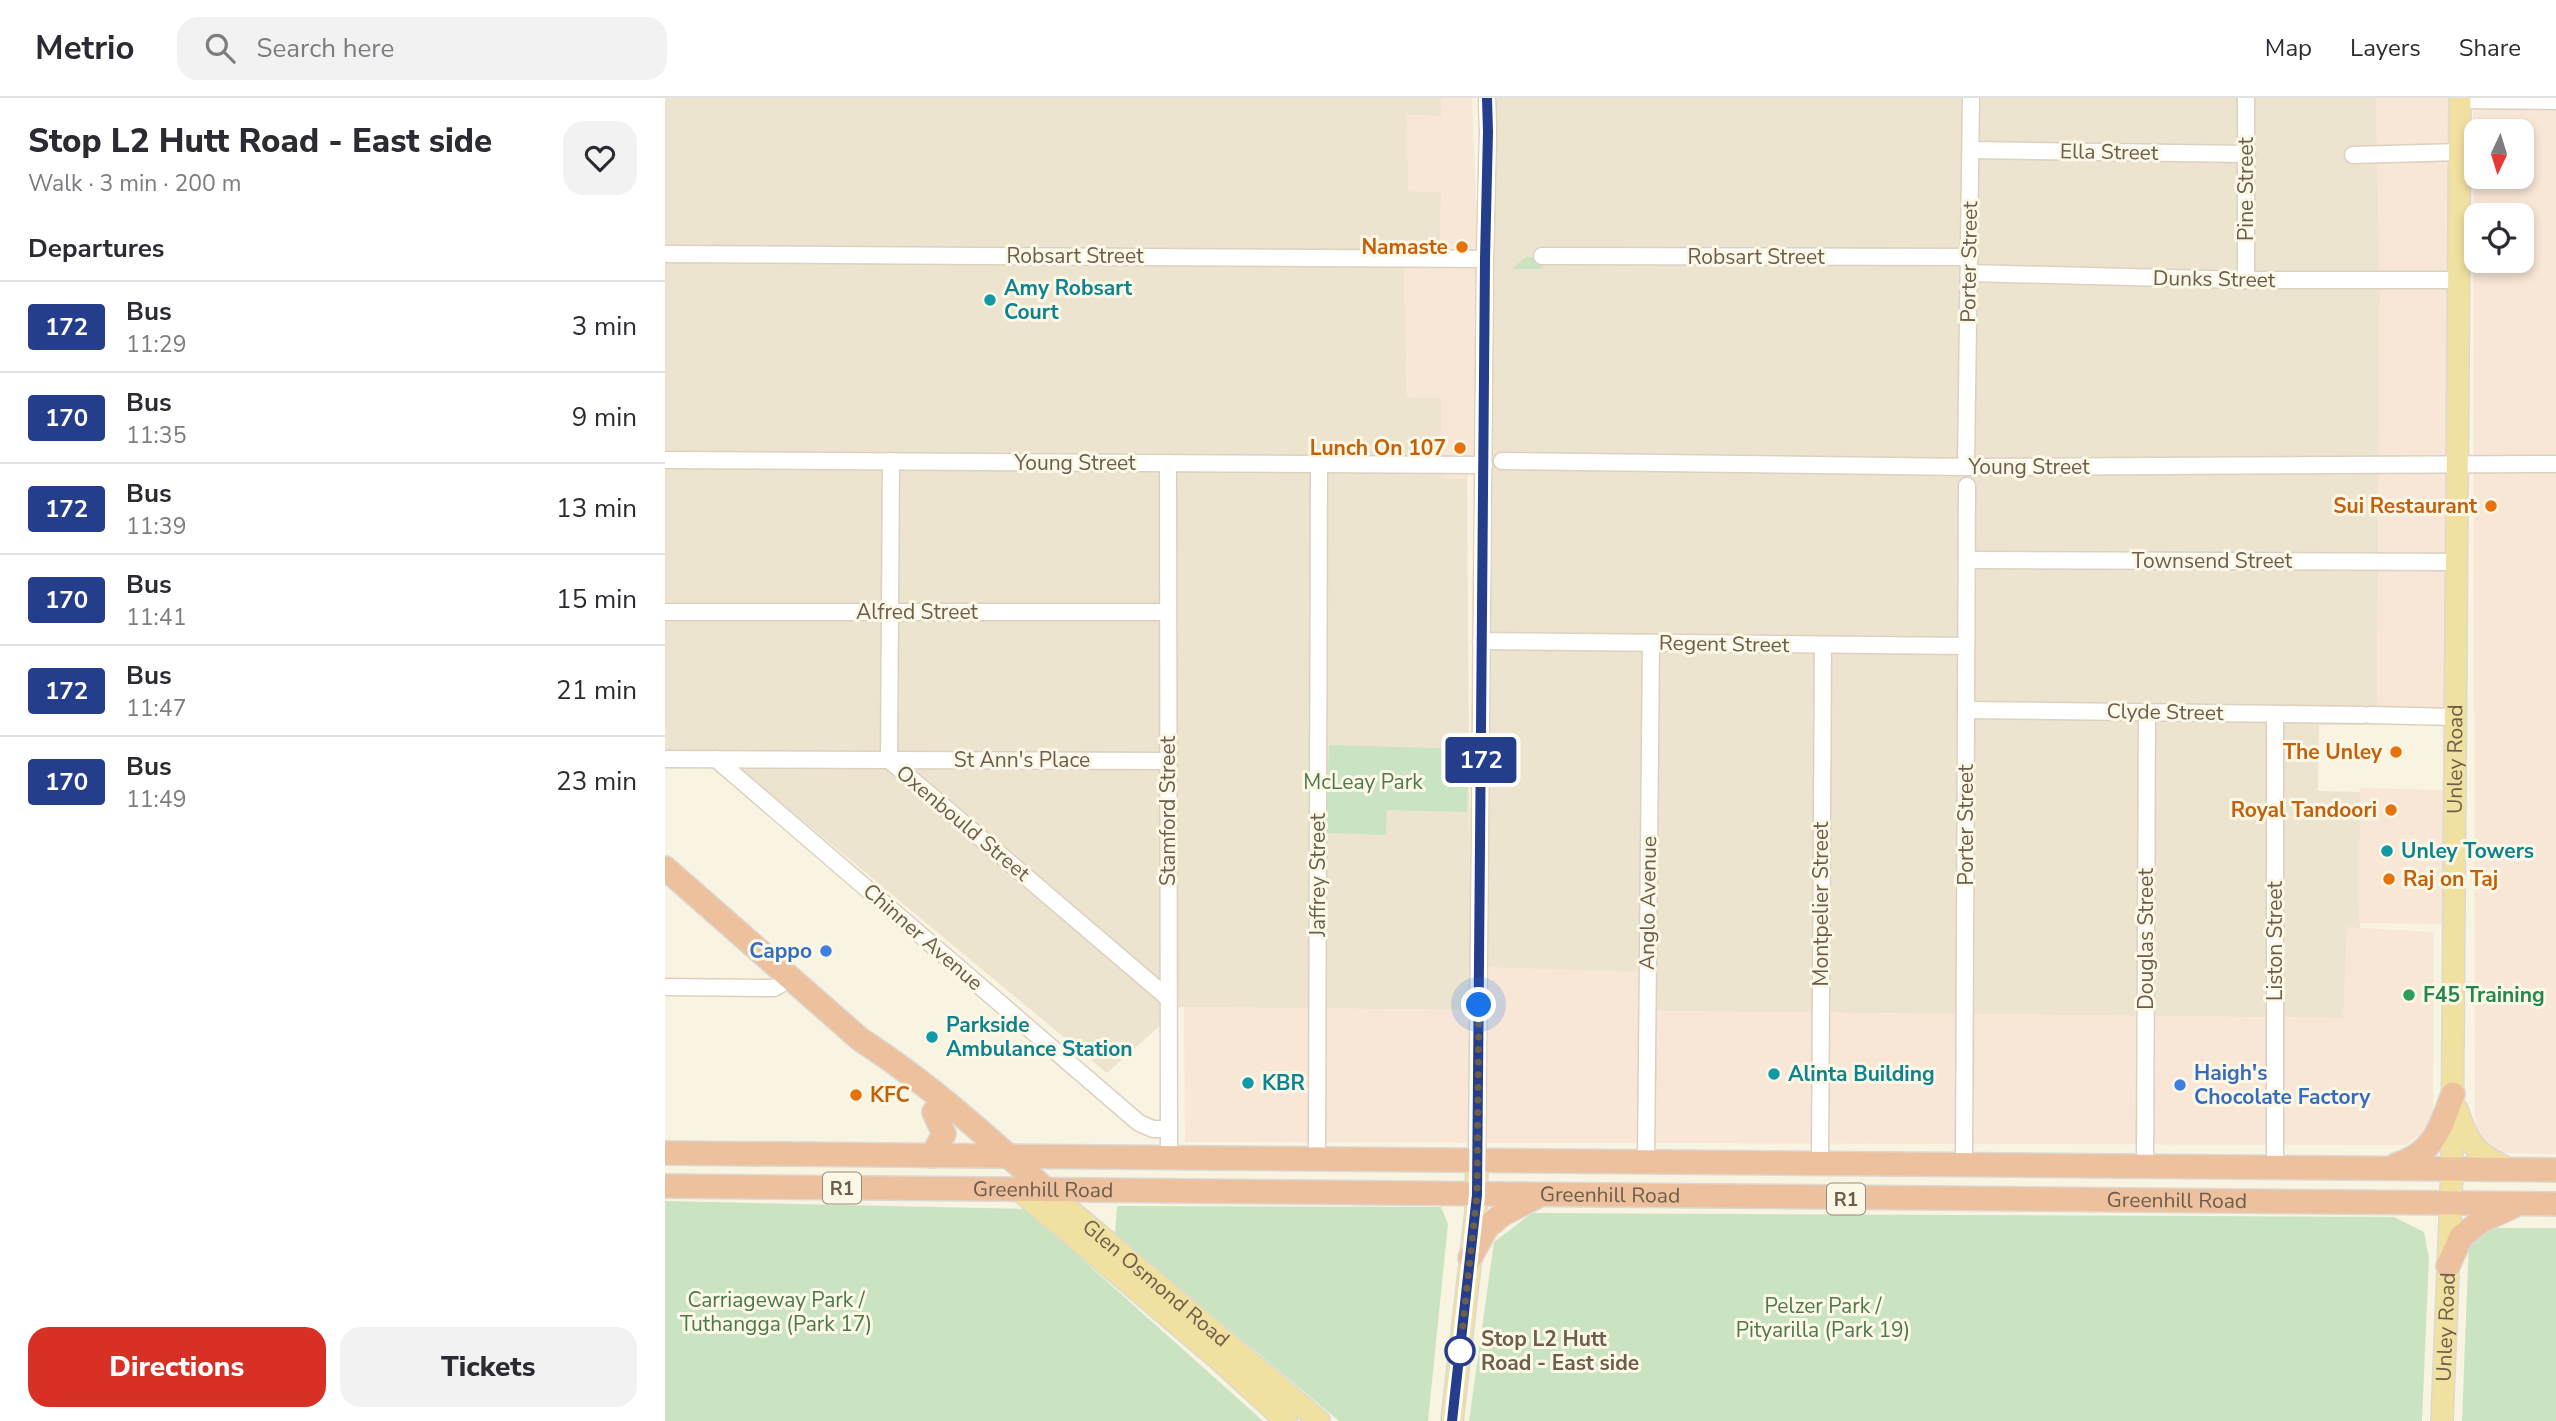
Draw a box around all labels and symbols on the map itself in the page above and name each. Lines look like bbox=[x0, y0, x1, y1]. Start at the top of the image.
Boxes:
north arrow bbox=[2464, 119, 2534, 189]
street label: Pine Street bbox=[2232, 136, 2260, 241]
street label: Ella Street bbox=[2060, 137, 2159, 167]
street label: Porter Street bbox=[1954, 201, 1984, 323]
place label: Namaste bbox=[1361, 233, 1448, 261]
marker: Namaste bbox=[1454, 239, 1470, 255]
street label: Robsart Street bbox=[1006, 242, 1144, 270]
street label: Robsart Street bbox=[1687, 243, 1825, 271]
street label: Dunks Street bbox=[2153, 264, 2276, 294]
place label: Amy Robsart Court bbox=[1004, 274, 1133, 326]
marker: Amy Robsart Court bbox=[982, 292, 998, 308]
place label: Lunch On 107 bbox=[1310, 434, 1446, 462]
marker: Lunch On 107 bbox=[1452, 440, 1468, 456]
street label: Young Street bbox=[1013, 449, 1136, 477]
street label: Young Street bbox=[1967, 453, 2090, 481]
place label: Sui Restaurant bbox=[2333, 492, 2478, 520]
marker: Sui Restaurant bbox=[2483, 498, 2499, 514]
street label: Townsend Street bbox=[2132, 547, 2293, 575]
street label: Alfred Street bbox=[856, 598, 979, 626]
street label: Regent Street bbox=[1659, 629, 1790, 659]
street label: Clyde Street bbox=[2106, 697, 2224, 727]
street label: Unley Road bbox=[2441, 704, 2469, 814]
street label: Stamford Street bbox=[1154, 735, 1182, 886]
line badge: 172 bbox=[1441, 737, 1521, 783]
place label: The Unley bbox=[2283, 738, 2383, 766]
marker: The Unley bbox=[2388, 744, 2404, 760]
street label: St Ann's Place bbox=[954, 746, 1090, 774]
street label: Oxenbould Street bbox=[890, 759, 1036, 888]
street label: Porter Street bbox=[1952, 764, 1980, 886]
park label: McLeay Park bbox=[1303, 768, 1423, 796]
place label: Royal Tandoori bbox=[2231, 796, 2377, 824]
marker: Royal Tandoori bbox=[2383, 802, 2399, 818]
street label: Jaffrey Street bbox=[1304, 813, 1332, 938]
street label: Montpelier Street bbox=[1807, 821, 1835, 986]
street label: Anglo Avenue bbox=[1633, 836, 1663, 970]
place label: Unley Towers bbox=[2401, 837, 2534, 865]
marker: Unley Towers bbox=[2379, 843, 2395, 859]
place label: Raj on Taj bbox=[2403, 865, 2498, 893]
street label: Douglas Street bbox=[2132, 868, 2160, 1010]
marker: Raj on Taj bbox=[2381, 871, 2397, 887]
street label: Chinner Avenue bbox=[857, 877, 989, 997]
street label: Liston Street bbox=[2261, 880, 2289, 1001]
place label: Cappo bbox=[749, 937, 812, 965]
marker: Cappo bbox=[818, 943, 834, 959]
place label: F45 Training bbox=[2423, 981, 2545, 1009]
your location bbox=[1461, 987, 1496, 1022]
marker: F45 Training bbox=[2401, 987, 2417, 1003]
place label: Parkside Ambulance Station bbox=[946, 1011, 1133, 1063]
marker: Parkside Ambulance Station bbox=[924, 1029, 940, 1045]
place label: Haigh's Chocolate Factory bbox=[2194, 1059, 2371, 1111]
place label: Alinta Building bbox=[1788, 1060, 1935, 1088]
marker: Alinta Building bbox=[1766, 1066, 1782, 1082]
place label: KBR bbox=[1262, 1069, 1305, 1097]
marker: KBR bbox=[1240, 1075, 1256, 1091]
marker: Haigh's Chocolate Factory bbox=[2172, 1077, 2188, 1093]
place label: KFC bbox=[870, 1081, 910, 1109]
marker: KFC bbox=[848, 1087, 864, 1103]
road number: R1 bbox=[823, 1172, 861, 1204]
street label: Greenhill Road bbox=[973, 1175, 1113, 1204]
street label: Greenhill Road bbox=[1540, 1180, 1680, 1210]
road number: R1 bbox=[1827, 1184, 1865, 1214]
street label: Greenhill Road bbox=[2107, 1186, 2247, 1215]
street label: Glen Osmond Road bbox=[1077, 1213, 1235, 1353]
street label: Unley Road bbox=[2430, 1272, 2462, 1382]
park label: Carriageway Park / Tuthangga (Park 17) bbox=[680, 1286, 872, 1338]
park label: Pelzer Park / Pityarilla (Park 19) bbox=[1736, 1292, 1910, 1344]
place label: Stop L2 Hutt Road - East side bbox=[1481, 1325, 1639, 1377]
marker: Stop L2 Hutt Road - East side bbox=[1445, 1336, 1475, 1366]

